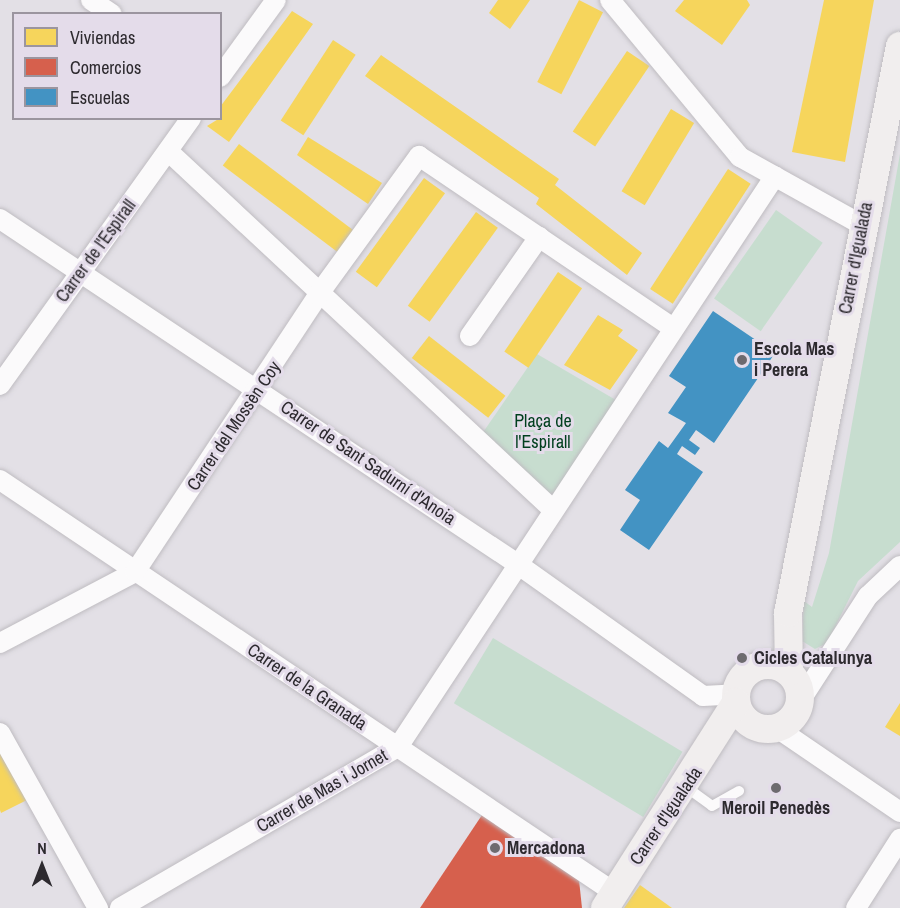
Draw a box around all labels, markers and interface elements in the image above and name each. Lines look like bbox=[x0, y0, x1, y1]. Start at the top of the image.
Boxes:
legend bbox=[12, 12, 222, 120]
text: Viviendas bbox=[70, 25, 135, 50]
text: Comercios bbox=[70, 55, 141, 80]
text: Escuelas bbox=[70, 85, 130, 110]
street label: Carrer de l'Espirall bbox=[51, 195, 141, 307]
street label: Carrer d'Igualada bbox=[835, 200, 877, 316]
place label: Escola Mas i Perera bbox=[754, 339, 834, 382]
marker: Escola Mas i Perera bbox=[735, 353, 749, 367]
street label: Carrer del Mossèn Coy bbox=[183, 357, 285, 495]
street label: Carrer de Sant Sadurní d'Anoia bbox=[276, 396, 460, 530]
park label: Plaça de l'Espirall bbox=[514, 411, 572, 454]
street label: Carrer de la Granada bbox=[243, 639, 371, 735]
place label: Cicles Catalunya bbox=[754, 647, 872, 669]
marker: Cicles Catalunya bbox=[735, 651, 749, 665]
street label: Carrer de Mas i Jornet bbox=[253, 745, 391, 837]
street label: Carrer d'Igualada bbox=[625, 763, 707, 869]
marker: Meroil Penedès bbox=[769, 781, 783, 795]
place label: Meroil Penedès bbox=[722, 797, 830, 819]
north arrow bbox=[12, 836, 72, 896]
text: N bbox=[37, 837, 47, 859]
place label: Mercadona bbox=[507, 837, 585, 859]
marker: Mercadona bbox=[488, 841, 502, 855]

